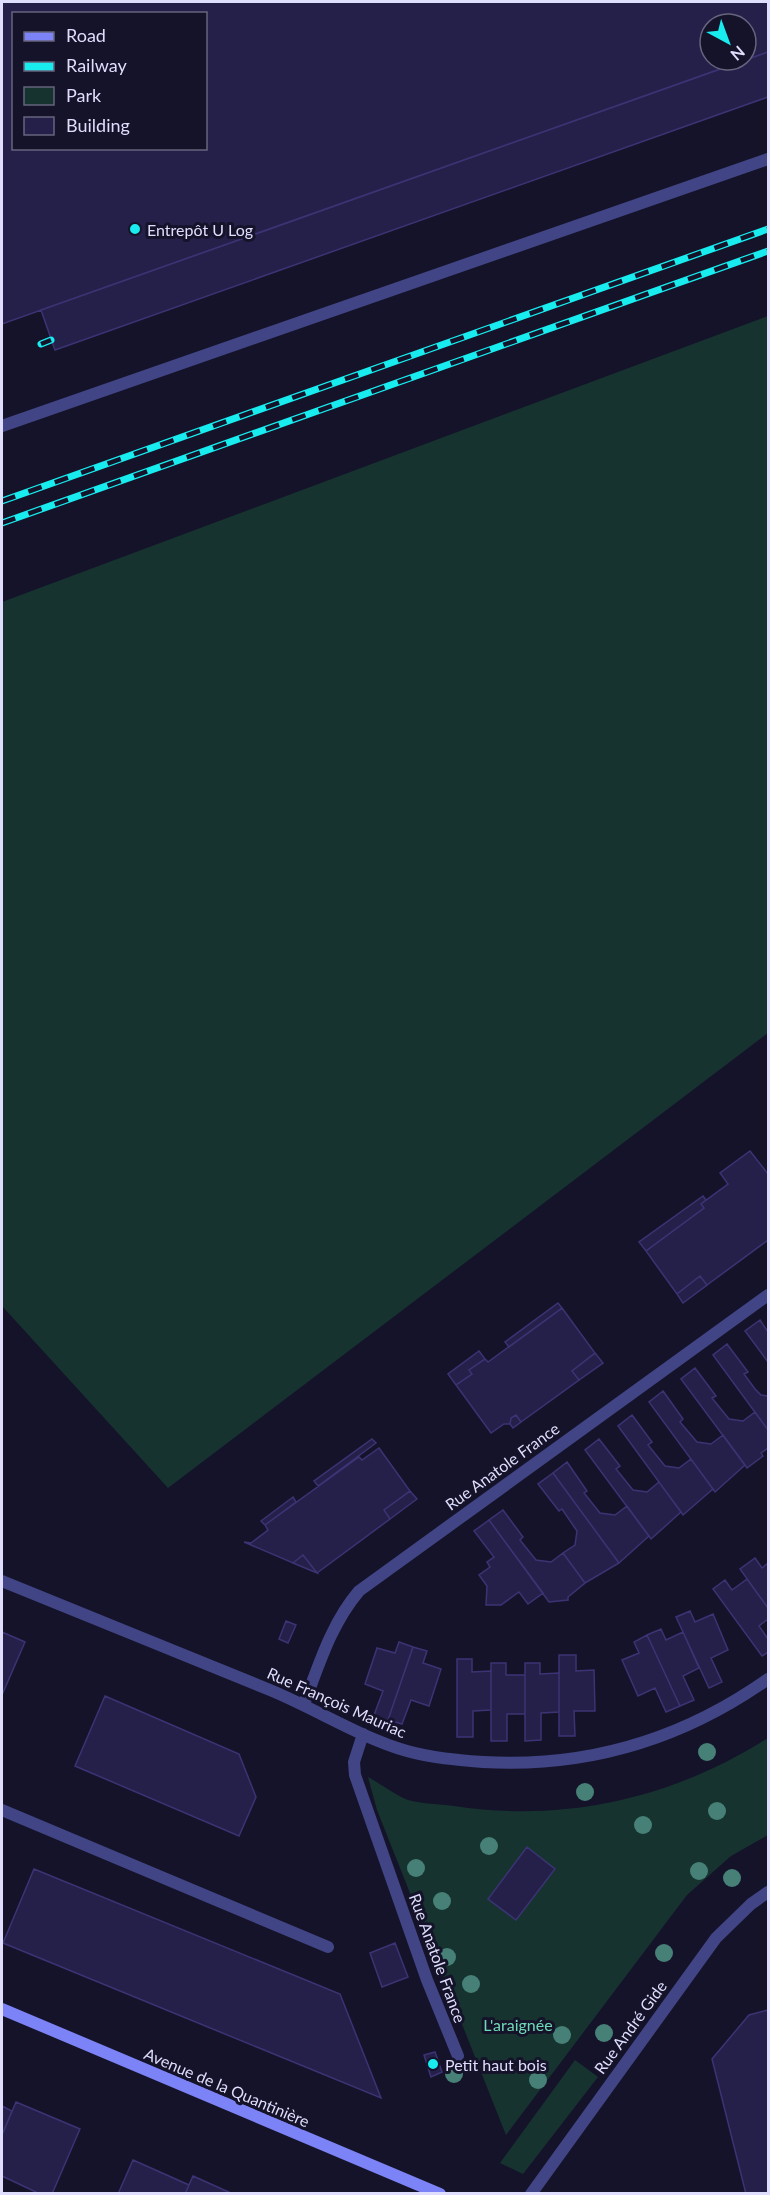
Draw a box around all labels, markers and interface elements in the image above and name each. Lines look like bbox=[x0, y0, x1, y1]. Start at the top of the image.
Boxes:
legend bbox=[12, 12, 207, 150]
north arrow bbox=[698, 12, 758, 72]
text: Road bbox=[66, 24, 106, 46]
text: N bbox=[727, 42, 749, 65]
text: Railway bbox=[66, 54, 127, 76]
text: Park bbox=[66, 84, 102, 106]
text: Building bbox=[66, 114, 130, 136]
place label: Entrepôt U Log bbox=[147, 220, 253, 239]
marker: Entrepôt U Log bbox=[128, 222, 142, 236]
street label: Rue Anatole France bbox=[441, 1418, 563, 1514]
street label: Rue François Mauriac bbox=[264, 1663, 410, 1741]
street label: Rue Anatole France bbox=[406, 1891, 470, 2025]
street label: Rue André Gide bbox=[590, 1977, 670, 2077]
park label: L'araignée bbox=[483, 2015, 553, 2034]
street label: Avenue de la Quantinière bbox=[141, 2044, 313, 2130]
place label: Petit haut bois bbox=[445, 2055, 547, 2074]
marker: Petit haut bois bbox=[426, 2057, 440, 2071]

